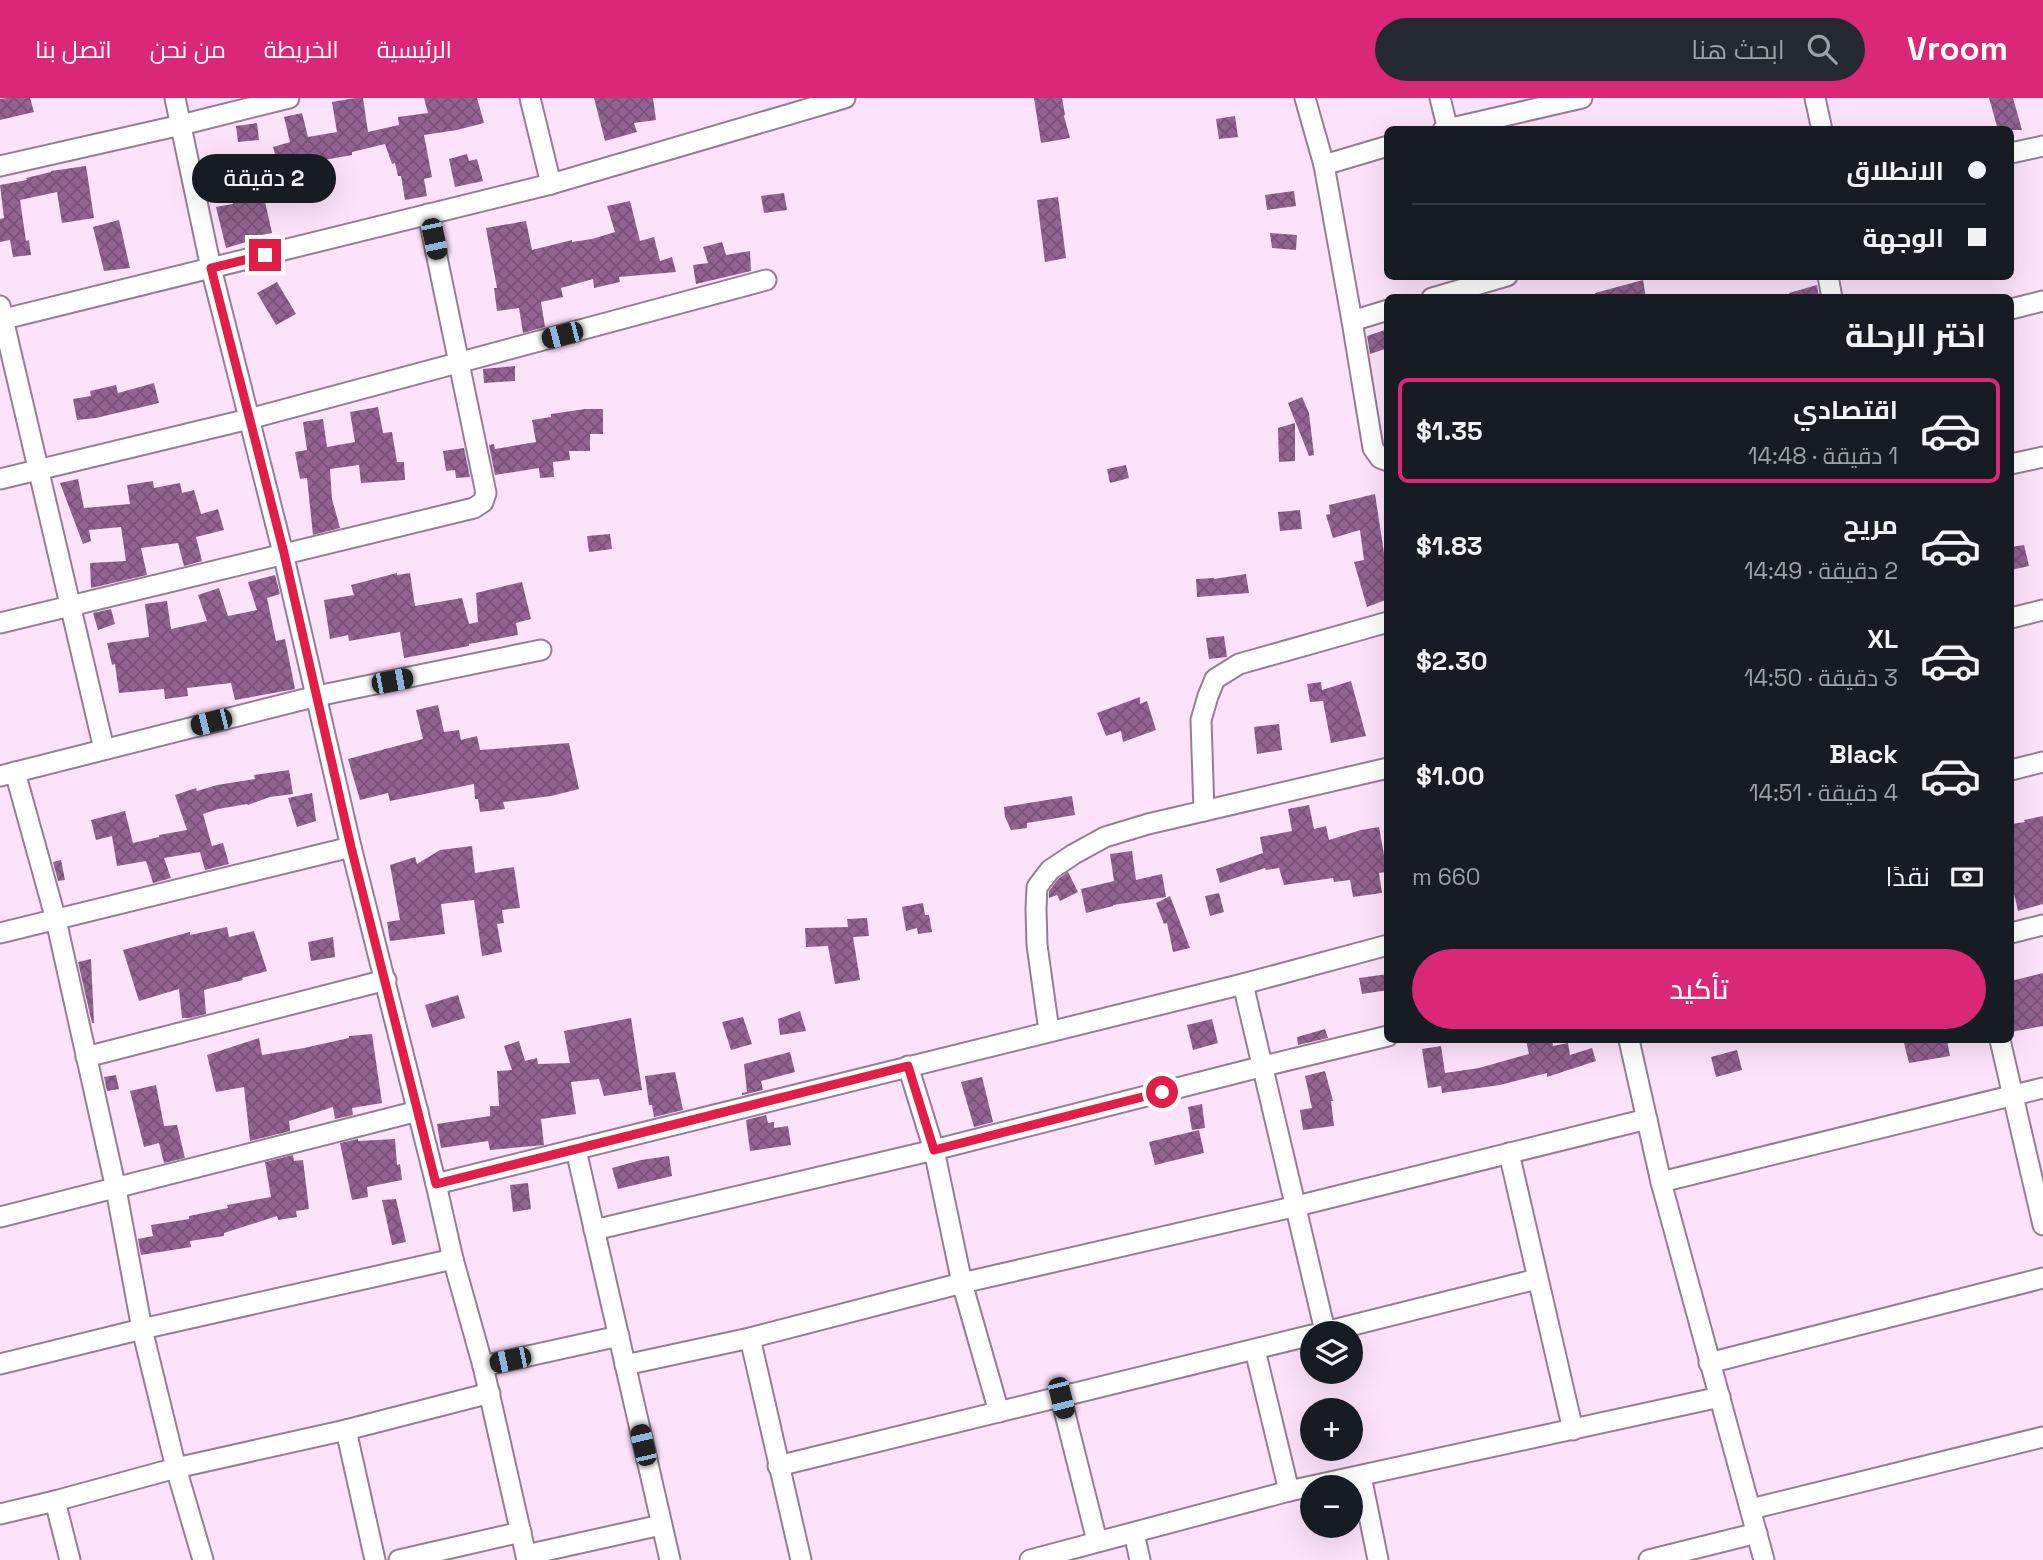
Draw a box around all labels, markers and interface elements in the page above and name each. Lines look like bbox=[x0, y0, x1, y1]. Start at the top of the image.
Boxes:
search box bbox=[1375, 18, 1865, 81]
text: Vroom bbox=[1907, 28, 2008, 70]
icon: search bbox=[1803, 30, 1841, 68]
text: ابحث هنا bbox=[1691, 33, 1785, 67]
text: اتصل بنا bbox=[35, 34, 112, 65]
text: من نحن bbox=[150, 34, 226, 65]
text: الخريطة bbox=[264, 34, 339, 65]
text: الرئيسية bbox=[377, 34, 452, 65]
callout: 2 دقيقة bbox=[193, 153, 337, 202]
text: الانطلاق bbox=[1846, 154, 1944, 188]
text: 2 دقيقة bbox=[224, 163, 304, 193]
car bbox=[420, 216, 449, 262]
text: الوجهة bbox=[1863, 221, 1944, 255]
route end bbox=[249, 239, 281, 271]
text: اختر الرحلة bbox=[1845, 316, 1986, 356]
car bbox=[539, 319, 586, 351]
text: اقتصادي bbox=[1793, 393, 1898, 427]
icon: car bbox=[1919, 399, 1982, 462]
text: $1.35 bbox=[1416, 414, 1483, 448]
text: 1 دقيقة · 14:48 bbox=[1748, 441, 1898, 471]
text: مريح bbox=[1843, 508, 1898, 542]
icon: car bbox=[1919, 514, 1982, 577]
text: $1.83 bbox=[1416, 529, 1483, 563]
text: 2 دقيقة · 14:49 bbox=[1744, 556, 1898, 586]
text: XL bbox=[1867, 622, 1898, 656]
icon: car bbox=[1919, 629, 1982, 692]
text: $2.30 bbox=[1416, 644, 1488, 678]
text: 3 دقيقة · 14:50 bbox=[1744, 663, 1898, 693]
car bbox=[370, 667, 415, 695]
car bbox=[189, 707, 234, 737]
text: Black bbox=[1829, 737, 1898, 771]
icon: car bbox=[1919, 744, 1982, 807]
text: $1.00 bbox=[1416, 759, 1485, 793]
text: 4 دقيقة · 14:51 bbox=[1749, 778, 1898, 808]
icon: cash bbox=[1948, 858, 1986, 896]
text: نقدًا bbox=[1886, 860, 1930, 894]
text: 660 m bbox=[1412, 862, 1481, 892]
button: تأكيد bbox=[1412, 949, 1986, 1029]
route start bbox=[1146, 1076, 1178, 1108]
map controls bbox=[1300, 1321, 1363, 1538]
button: layers bbox=[1300, 1321, 1363, 1384]
car bbox=[488, 1345, 533, 1375]
car bbox=[1046, 1375, 1077, 1421]
button: + bbox=[1300, 1398, 1363, 1461]
car bbox=[629, 1422, 658, 1468]
button: − bbox=[1300, 1475, 1363, 1538]

